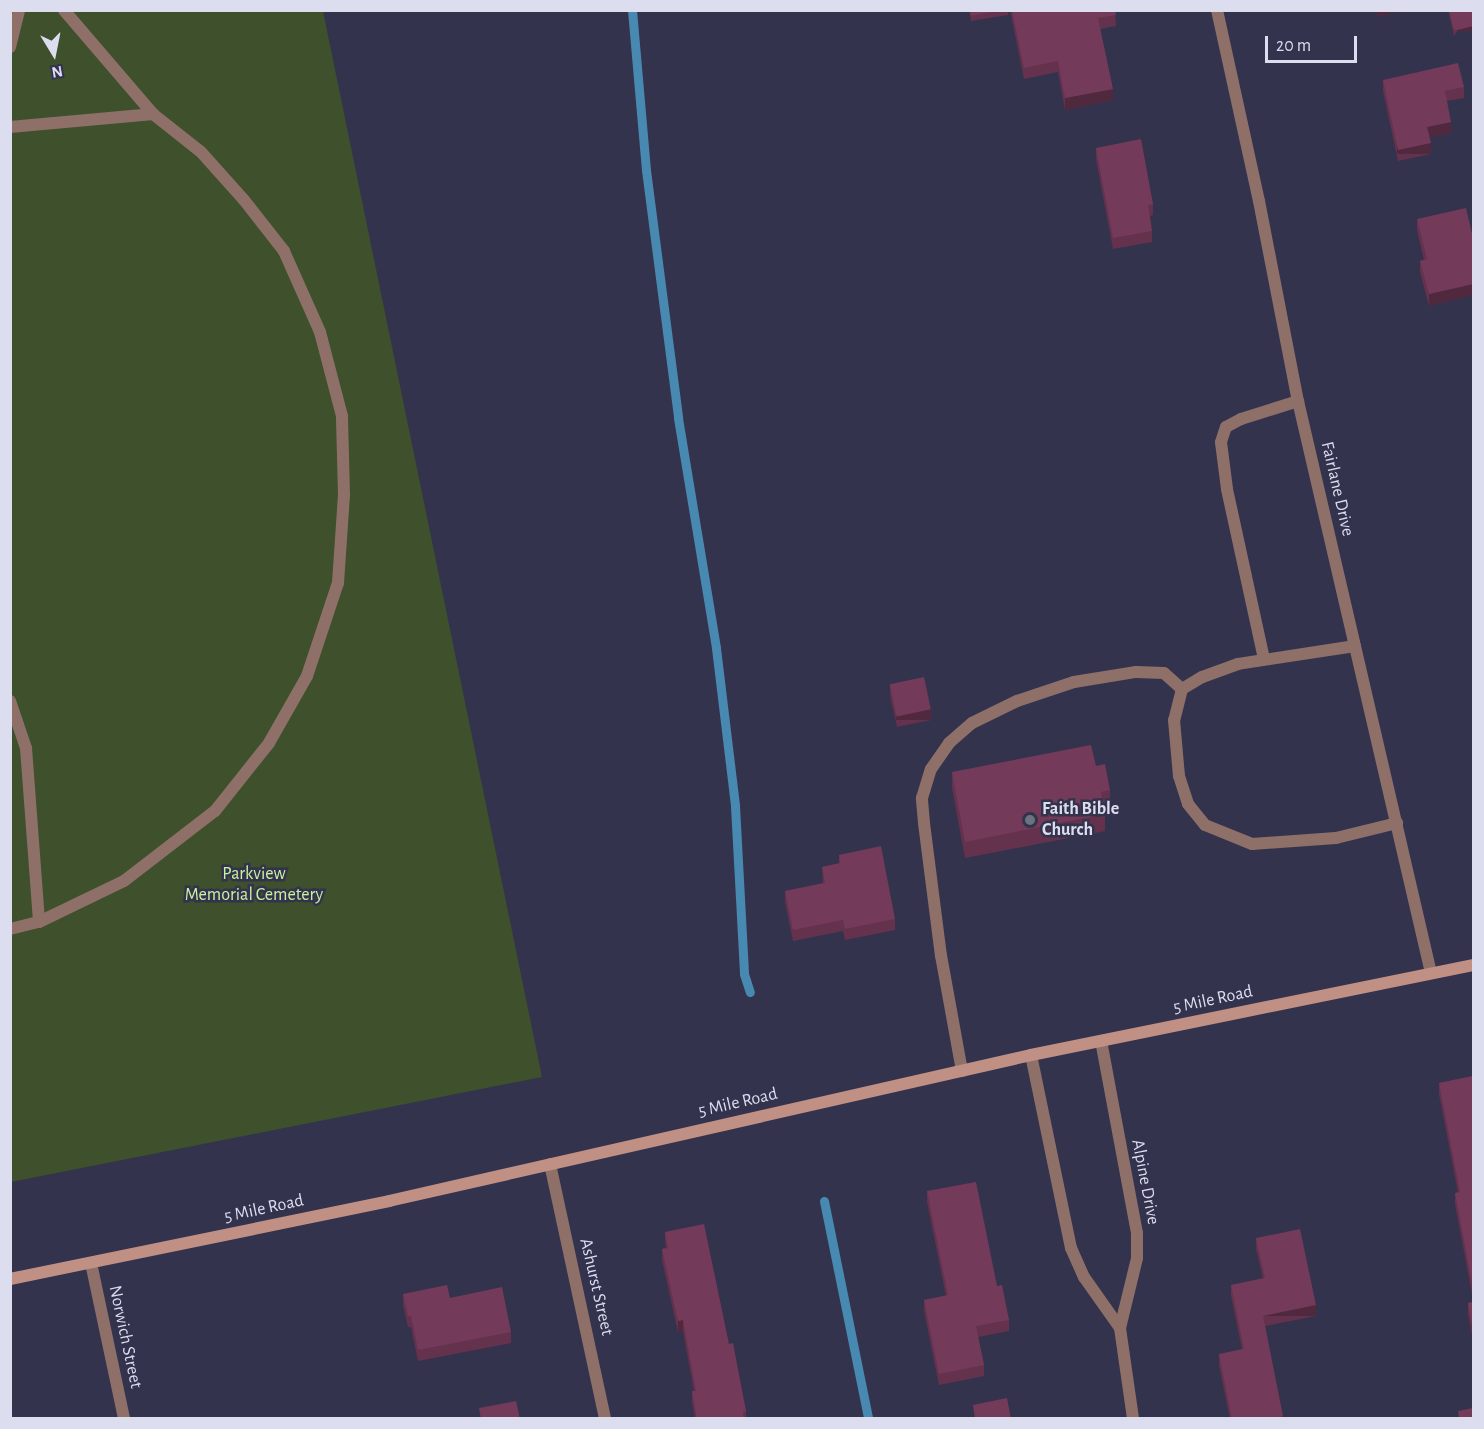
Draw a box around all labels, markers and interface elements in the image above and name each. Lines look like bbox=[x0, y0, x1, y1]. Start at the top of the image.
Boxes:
north arrow bbox=[24, 24, 84, 84]
scale bar bbox=[1268, 24, 1360, 62]
text: 20 m bbox=[1276, 37, 1311, 55]
text: N bbox=[50, 63, 64, 81]
street label: Fairlane Drive bbox=[1316, 440, 1358, 538]
place label: Faith Bible Church bbox=[1042, 799, 1119, 842]
marker: Faith Bible Church bbox=[1023, 813, 1037, 827]
park label: Parkview Memorial Cemetery bbox=[185, 864, 323, 906]
street label: 5 Mile Road bbox=[1171, 981, 1255, 1019]
street label: 5 Mile Road bbox=[696, 1083, 780, 1123]
street label: Alpine Drive bbox=[1126, 1138, 1164, 1226]
street label: 5 Mile Road bbox=[222, 1190, 306, 1228]
street label: Ashurst Street bbox=[574, 1236, 618, 1338]
street label: Norwich Street bbox=[104, 1284, 146, 1390]

